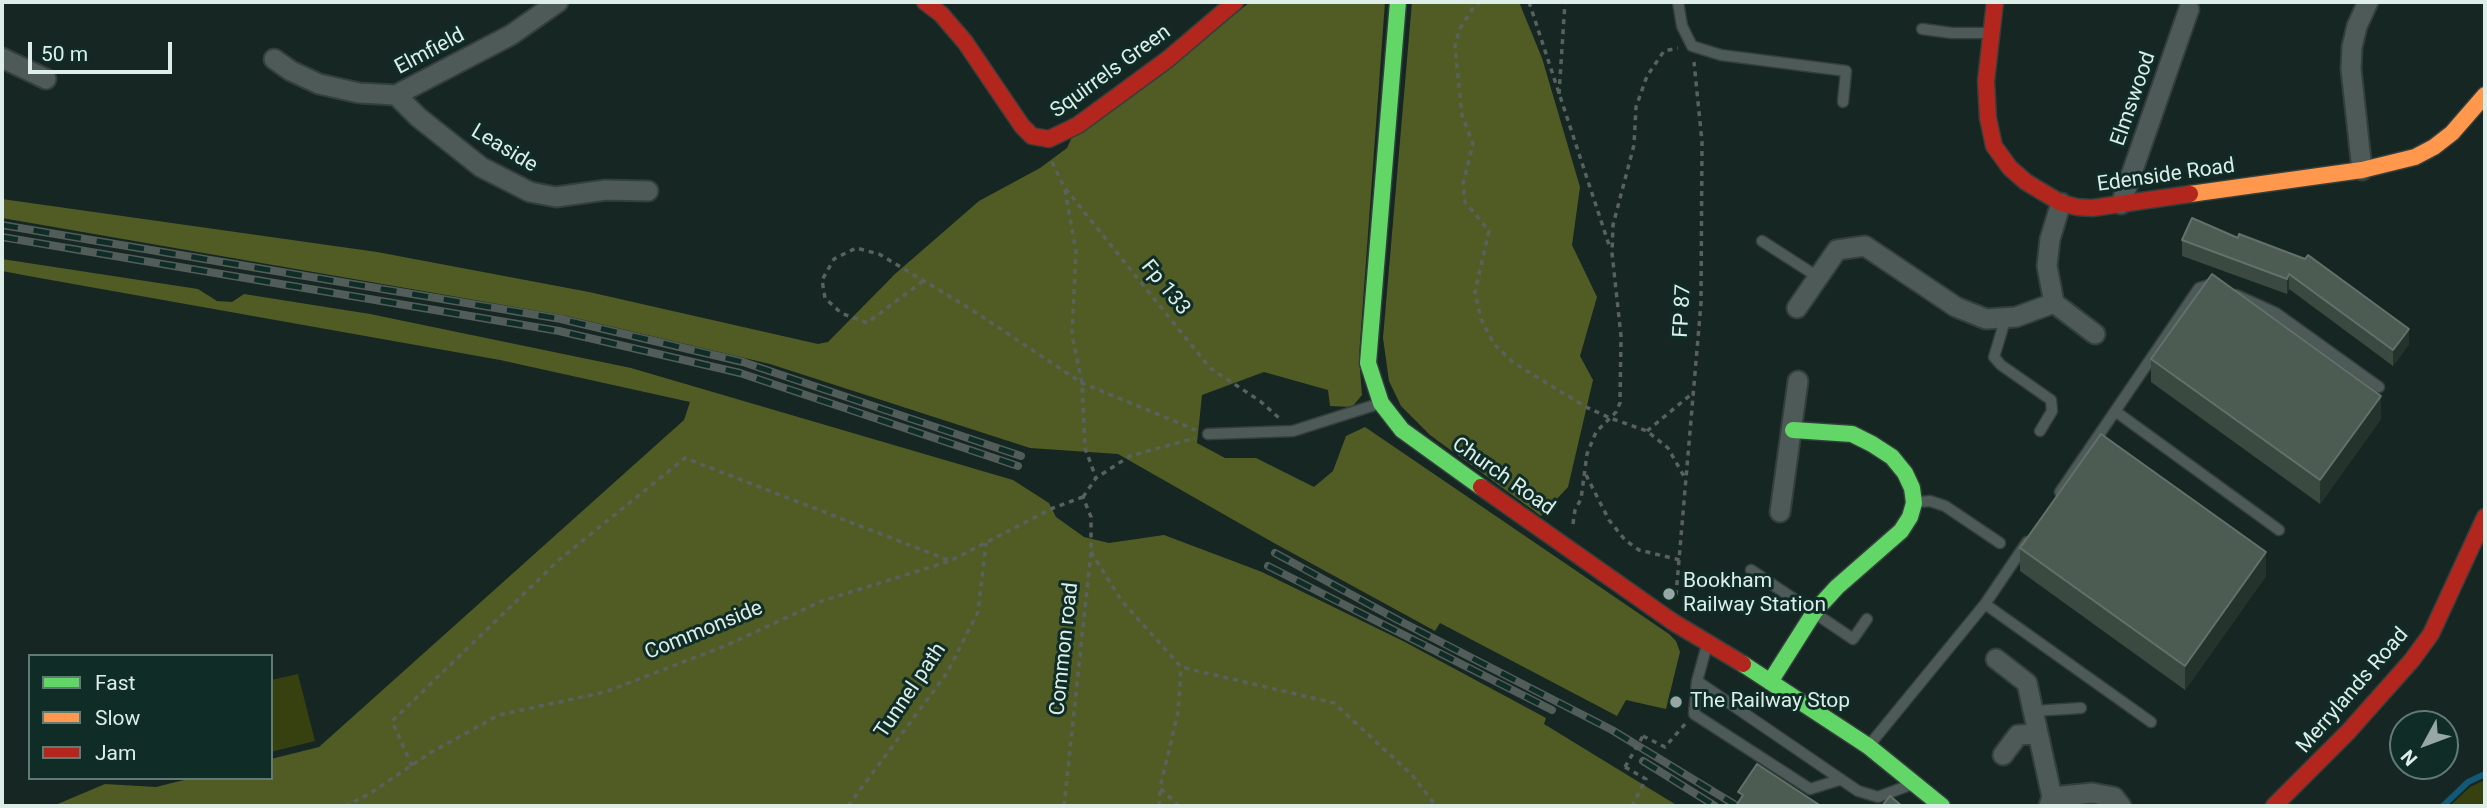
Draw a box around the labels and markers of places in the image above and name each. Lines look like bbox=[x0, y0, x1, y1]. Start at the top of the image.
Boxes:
place label: Bookham Railway Station bbox=[1683, 569, 1826, 619]
marker: Bookham Railway Station bbox=[1661, 586, 1677, 602]
place label: The Railway Stop bbox=[1690, 689, 1850, 715]
marker: The Railway Stop bbox=[1668, 694, 1684, 710]

